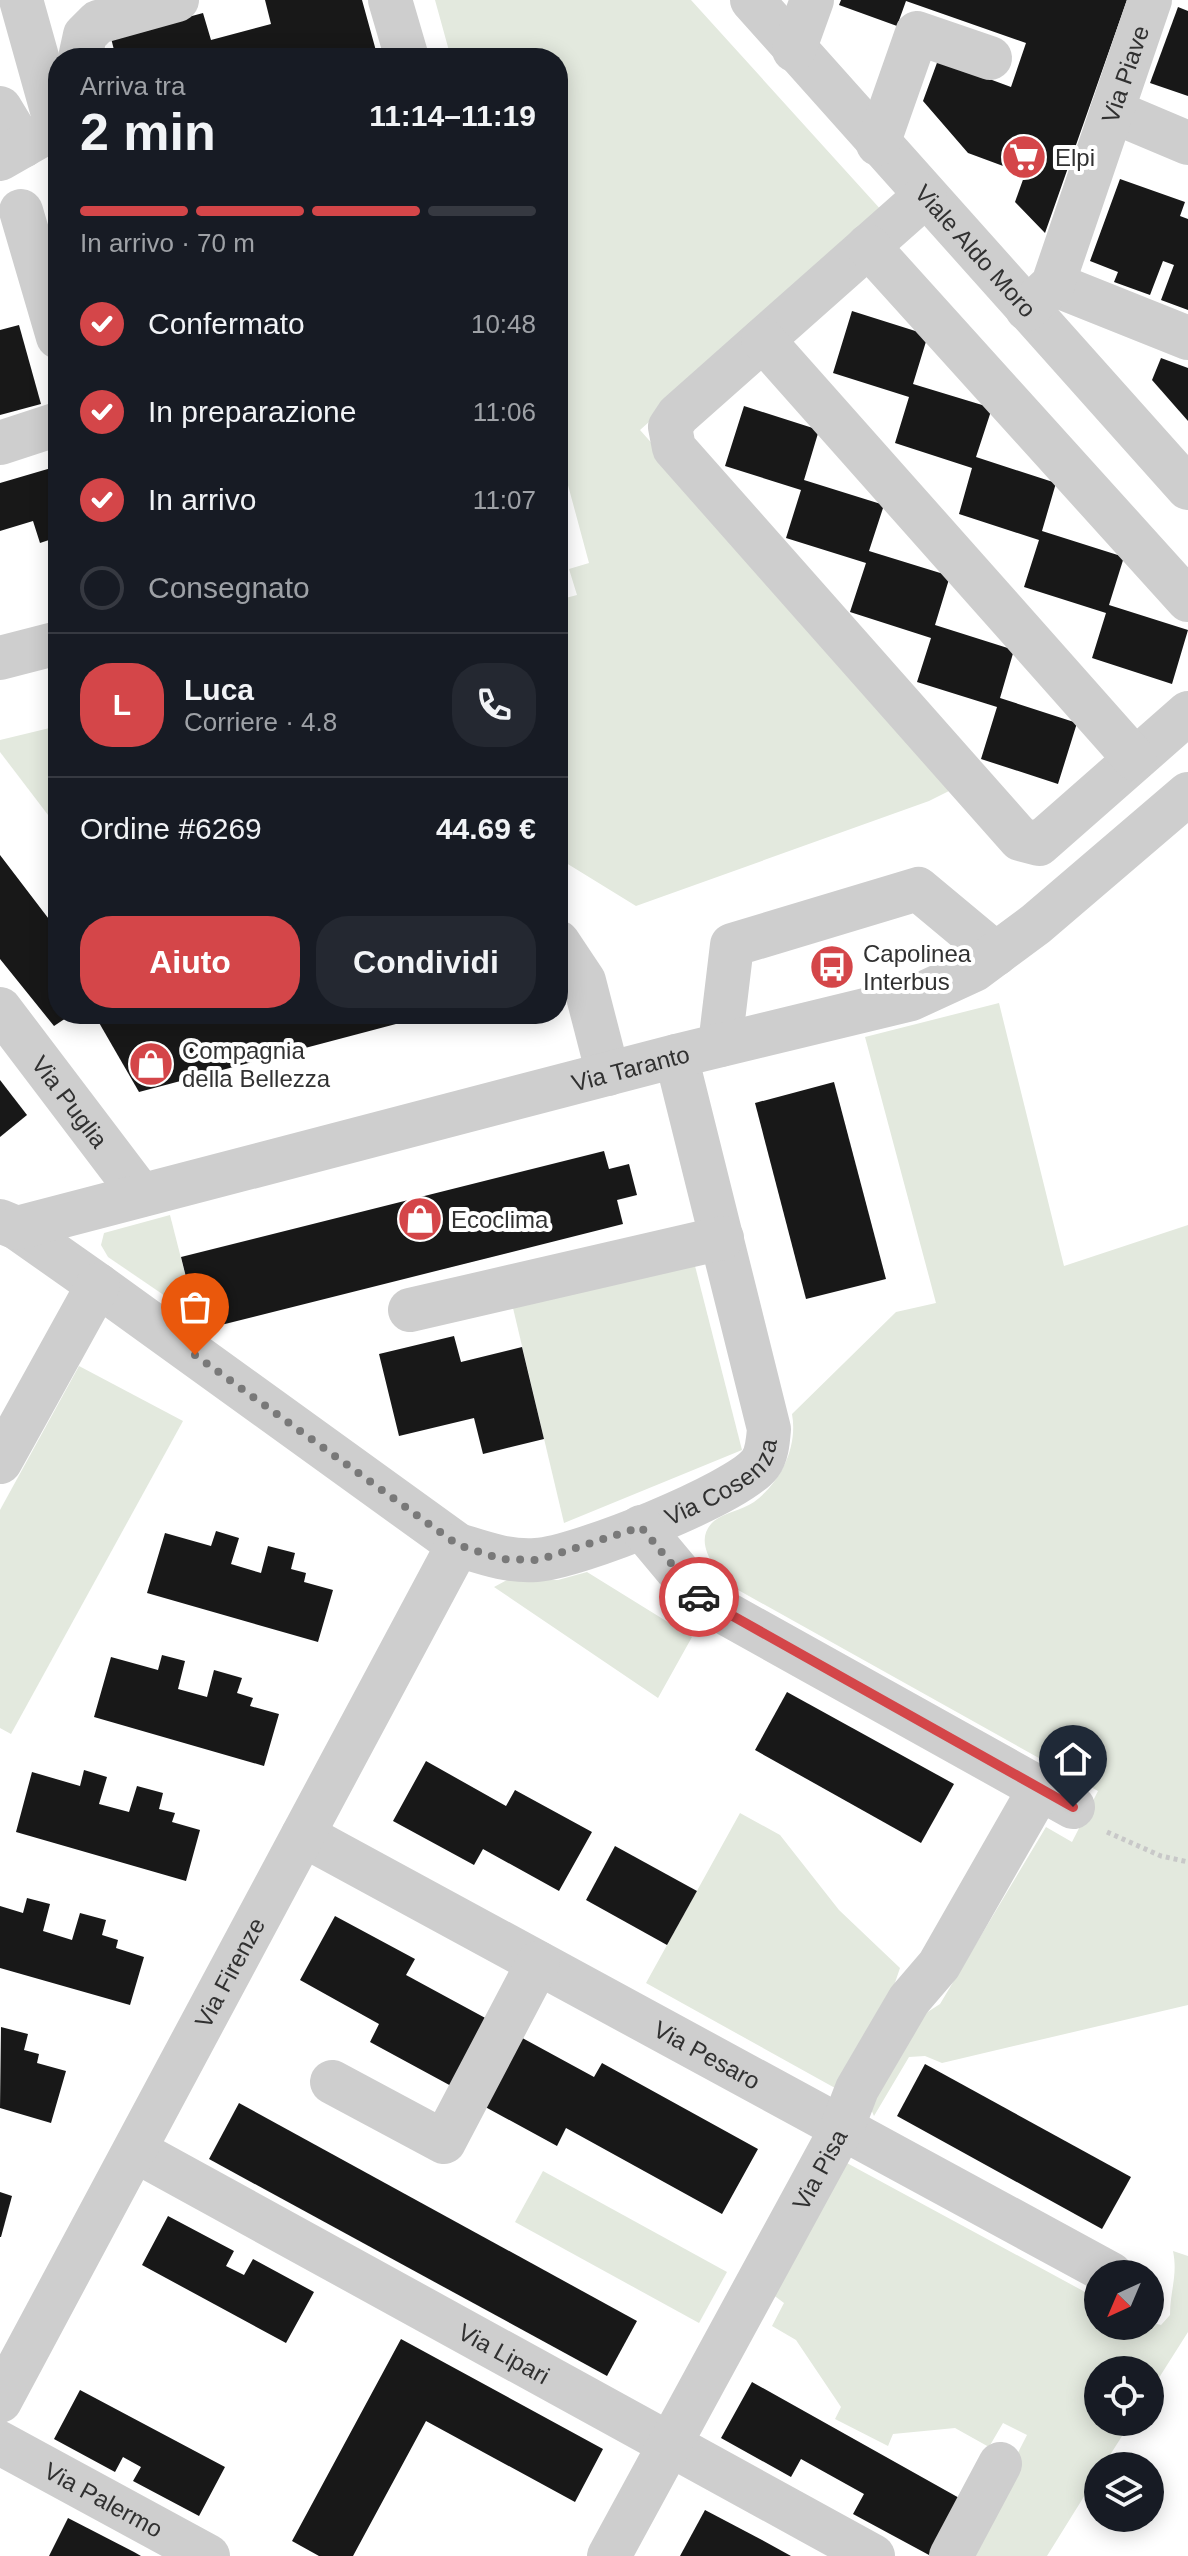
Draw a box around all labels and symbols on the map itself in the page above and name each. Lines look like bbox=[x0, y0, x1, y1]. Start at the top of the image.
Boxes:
street label: Via Piave bbox=[1096, 22, 1154, 126]
supermarket icon: Elpi bbox=[1000, 133, 1048, 181]
place label: Elpi bbox=[1055, 144, 1095, 171]
street label: Viale Aldo Moro bbox=[910, 179, 1042, 322]
place label: Capolinea Interbus bbox=[863, 940, 972, 995]
bus stop icon: Capolinea Interbus bbox=[808, 943, 856, 991]
place label: Compagnia della Bellezza bbox=[182, 1037, 331, 1092]
shop icon: Compagnia della Bellezza bbox=[127, 1040, 175, 1088]
street label: Via Taranto bbox=[569, 1040, 692, 1096]
street label: Via Puglia bbox=[27, 1050, 114, 1153]
shop icon: Ecoclima bbox=[396, 1195, 444, 1243]
place label: Ecoclima bbox=[451, 1206, 549, 1233]
pin bbox=[161, 1273, 229, 1355]
street label: Via Cosenza bbox=[660, 1436, 782, 1530]
courier bbox=[659, 1557, 739, 1637]
pin bbox=[1039, 1725, 1107, 1807]
street label: Via Firenze bbox=[189, 1913, 270, 2032]
street label: Via Pesaro bbox=[649, 2015, 765, 2094]
street label: Via Pisa bbox=[787, 2124, 853, 2215]
north arrow bbox=[1084, 2260, 1164, 2340]
street label: Via Lipari bbox=[454, 2317, 554, 2389]
street label: Via Palermo bbox=[40, 2456, 167, 2542]

